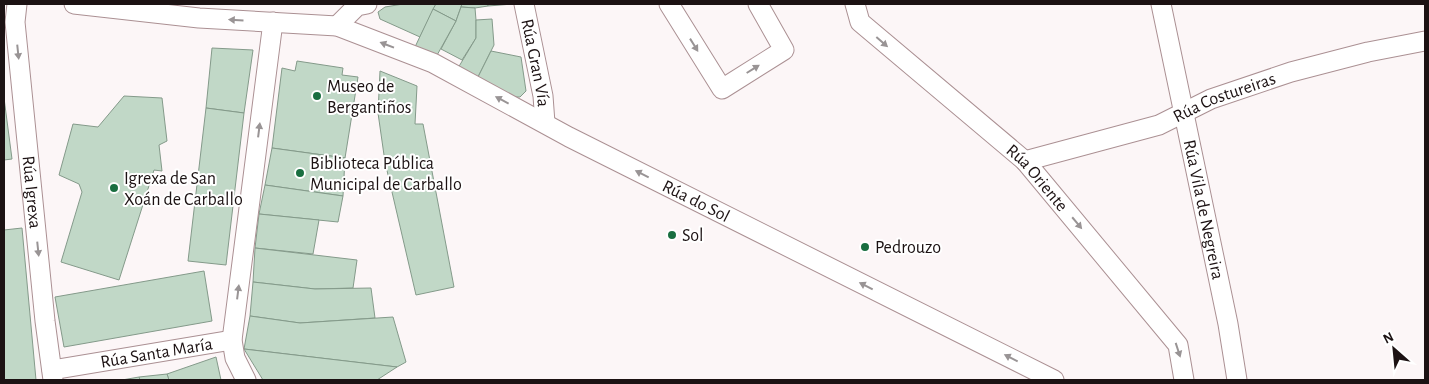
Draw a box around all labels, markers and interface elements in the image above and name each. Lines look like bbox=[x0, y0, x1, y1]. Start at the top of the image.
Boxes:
one-way arrow bbox=[228, 16, 244, 24]
street label: Rúa Gran Vía bbox=[517, 17, 552, 108]
one-way arrow bbox=[875, 36, 888, 47]
one-way arrow bbox=[690, 39, 699, 52]
one-way arrow bbox=[380, 41, 394, 49]
one-way arrow bbox=[14, 45, 22, 61]
one-way arrow bbox=[746, 65, 759, 74]
street label: Rúa Costureiras bbox=[1171, 70, 1278, 126]
place label: Museo de Bergantiños bbox=[327, 78, 411, 117]
marker: Museo de Bergantiños bbox=[311, 90, 323, 102]
one-way arrow bbox=[495, 96, 509, 104]
one-way arrow bbox=[255, 122, 263, 138]
street label: Rúa Vila de Negreira bbox=[1180, 138, 1226, 281]
street label: Rúa Oriente bbox=[1002, 141, 1071, 215]
street label: Rúa Igrexa bbox=[18, 155, 44, 229]
place label: Biblioteca Pública Municipal de Carballo bbox=[310, 155, 462, 194]
marker: Biblioteca Pública Municipal de Carballo bbox=[294, 167, 306, 179]
place label: Igrexa de San Xoán de Carballo bbox=[124, 170, 243, 209]
one-way arrow bbox=[635, 170, 649, 178]
street label: Rúa do Sol bbox=[659, 177, 732, 226]
marker: Igrexa de San Xoán de Carballo bbox=[108, 182, 120, 194]
one-way arrow bbox=[1071, 217, 1083, 229]
place label: Sol bbox=[682, 227, 703, 245]
marker: Sol bbox=[666, 229, 678, 241]
place label: Pedrouzo bbox=[875, 239, 941, 257]
one-way arrow bbox=[34, 241, 42, 257]
marker: Pedrouzo bbox=[859, 241, 871, 253]
one-way arrow bbox=[858, 282, 873, 290]
one-way arrow bbox=[234, 283, 242, 299]
north arrow bbox=[1369, 324, 1419, 374]
text: N bbox=[1381, 330, 1396, 347]
street label: Rúa Santa María bbox=[99, 335, 214, 372]
one-way arrow bbox=[1174, 343, 1182, 358]
one-way arrow bbox=[1004, 354, 1018, 362]

